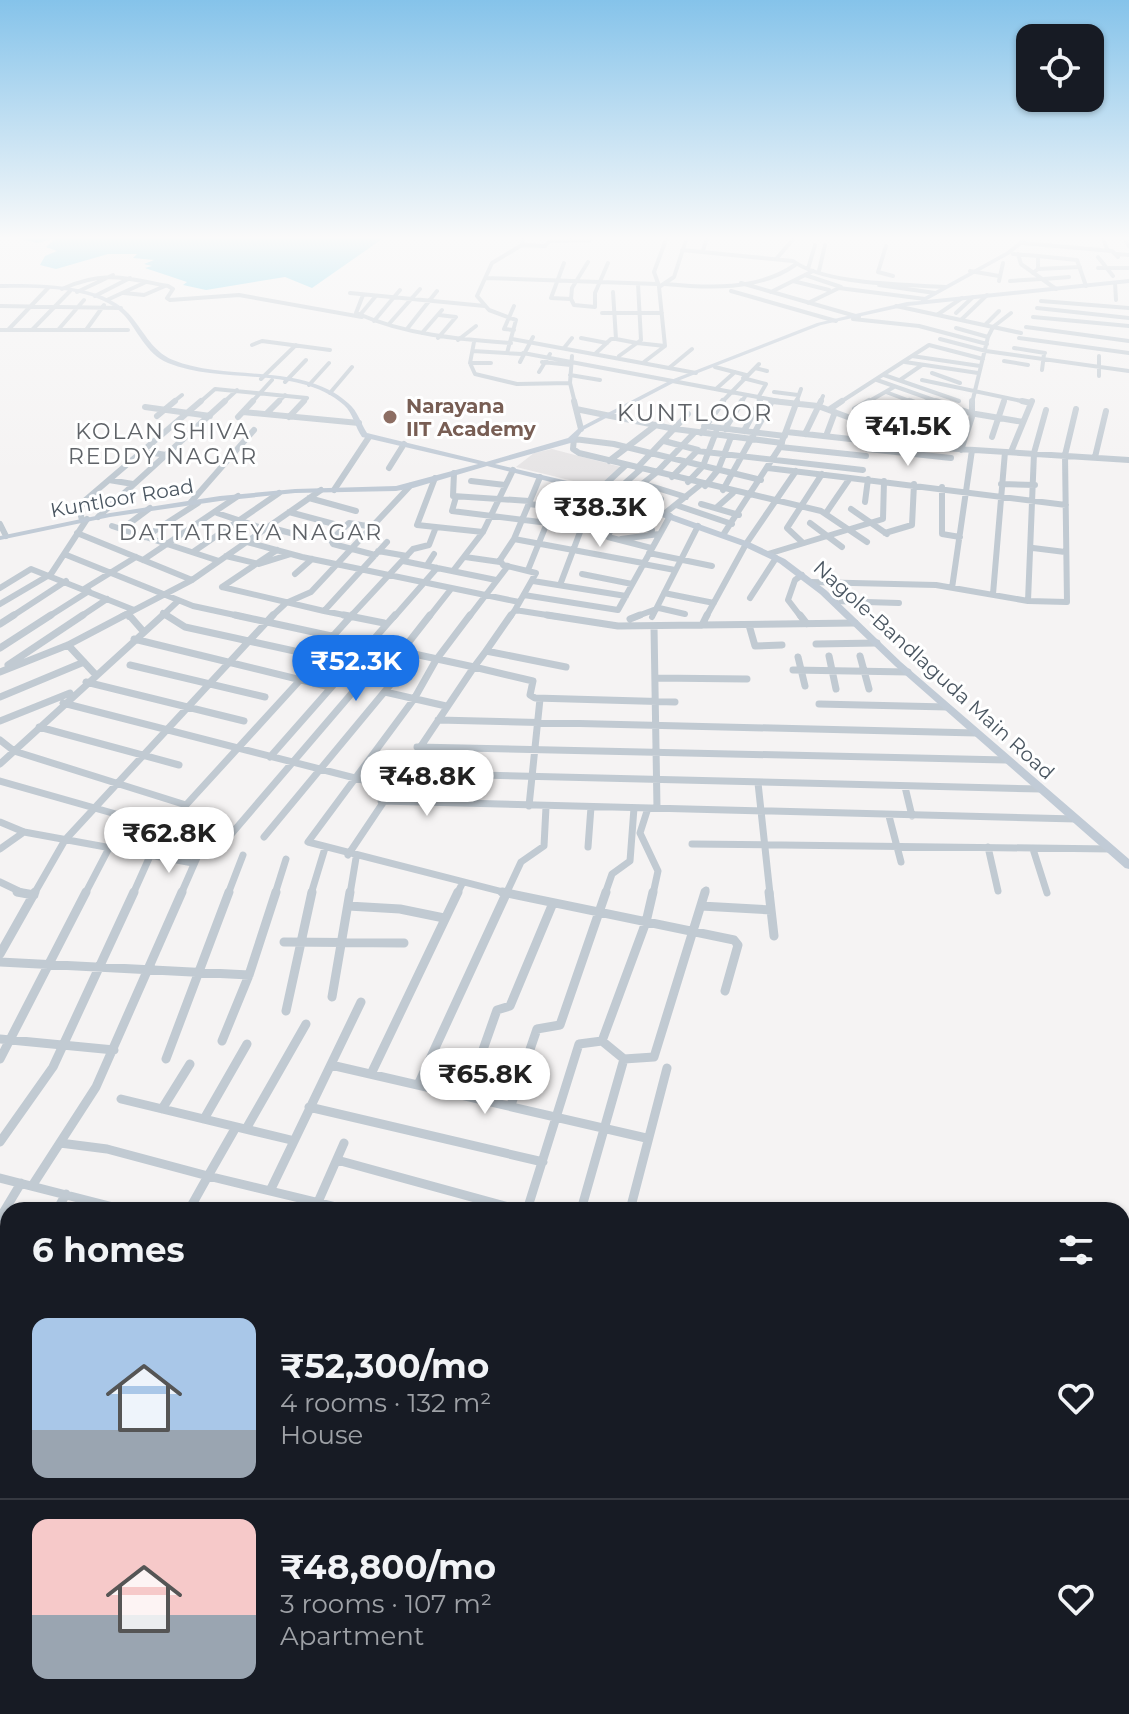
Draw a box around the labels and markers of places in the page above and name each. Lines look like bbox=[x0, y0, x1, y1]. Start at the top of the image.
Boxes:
place label: Narayana IIT Academy bbox=[406, 394, 537, 441]
pin: ₹41.5K bbox=[843, 400, 973, 468]
marker: Narayana IIT Academy bbox=[381, 408, 399, 426]
pin: ₹38.3K bbox=[535, 481, 665, 549]
pin: ₹52.3K bbox=[291, 635, 421, 703]
pin: ₹48.8K bbox=[362, 750, 492, 818]
pin: ₹62.8K bbox=[104, 807, 234, 875]
pin: ₹65.8K bbox=[420, 1048, 550, 1116]

